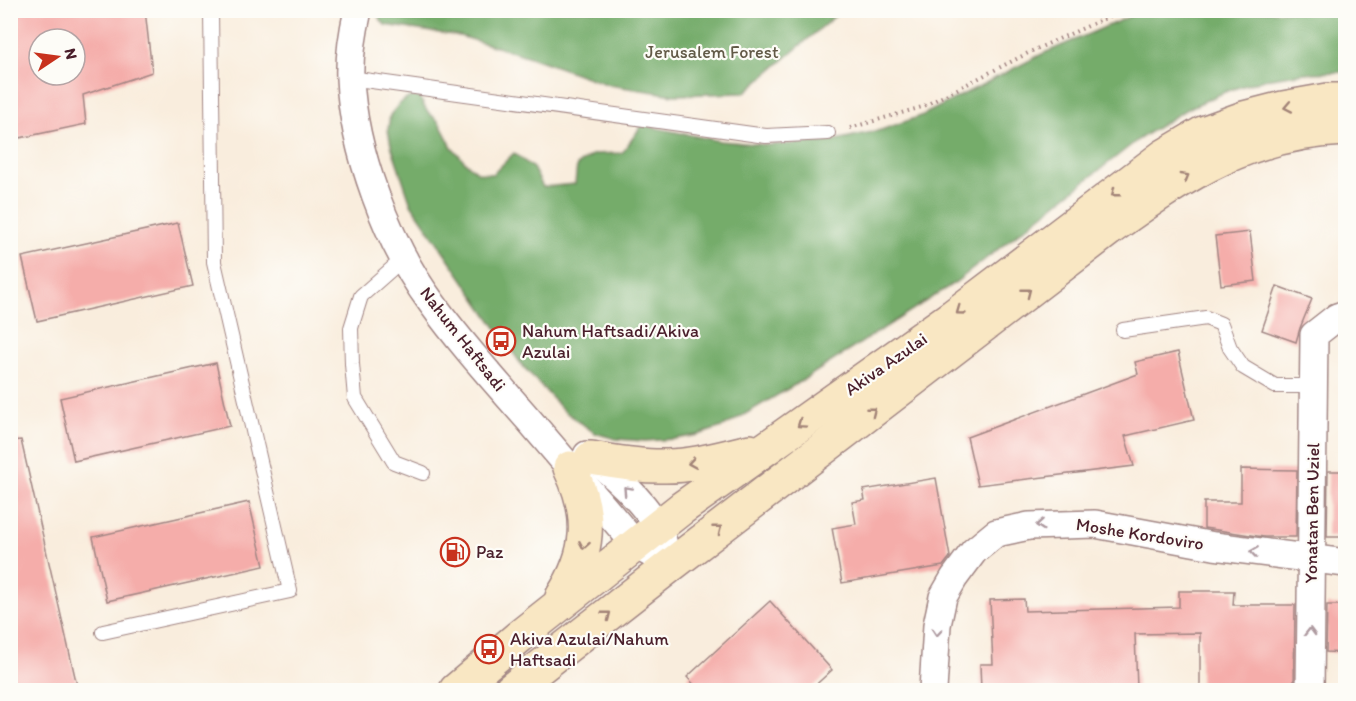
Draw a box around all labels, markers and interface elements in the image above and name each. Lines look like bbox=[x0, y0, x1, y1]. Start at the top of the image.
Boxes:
north arrow bbox=[27, 27, 87, 87]
park label: Jerusalem Forest bbox=[645, 41, 779, 63]
text: N bbox=[61, 46, 82, 61]
one-way arrow bbox=[1283, 100, 1293, 113]
one-way arrow bbox=[1179, 173, 1189, 185]
one-way arrow bbox=[1111, 185, 1122, 196]
street label: Nahum Haftsadi bbox=[415, 282, 511, 396]
one-way arrow bbox=[1020, 288, 1031, 299]
one-way arrow bbox=[955, 304, 966, 315]
place label: Nahum Haftsadi/Akiva Azulai bbox=[522, 320, 699, 363]
bus stop icon: Nahum Haftsadi/Akiva Azulai bbox=[485, 325, 517, 357]
street label: Akiva Azulai bbox=[841, 328, 931, 400]
one-way arrow bbox=[866, 407, 877, 418]
one-way arrow bbox=[797, 417, 808, 428]
street label: Yonatan Ben Uziel bbox=[1300, 443, 1324, 583]
one-way arrow bbox=[687, 457, 697, 469]
one-way arrow bbox=[623, 486, 634, 497]
street label: Moshe Kordoviro bbox=[1075, 513, 1205, 555]
one-way arrow bbox=[1035, 518, 1045, 531]
one-way arrow bbox=[711, 526, 722, 537]
fuel station icon: Paz bbox=[439, 536, 471, 568]
one-way arrow bbox=[578, 540, 590, 550]
place label: Paz bbox=[476, 541, 504, 563]
one-way arrow bbox=[1249, 546, 1258, 558]
one-way arrow bbox=[600, 612, 611, 623]
place label: Akiva Azulai/Nahum Haftsadi bbox=[510, 628, 669, 671]
one-way arrow bbox=[931, 628, 944, 637]
one-way arrow bbox=[1304, 628, 1317, 637]
bus stop icon: Akiva Azulai/Nahum Haftsadi bbox=[473, 633, 505, 665]

